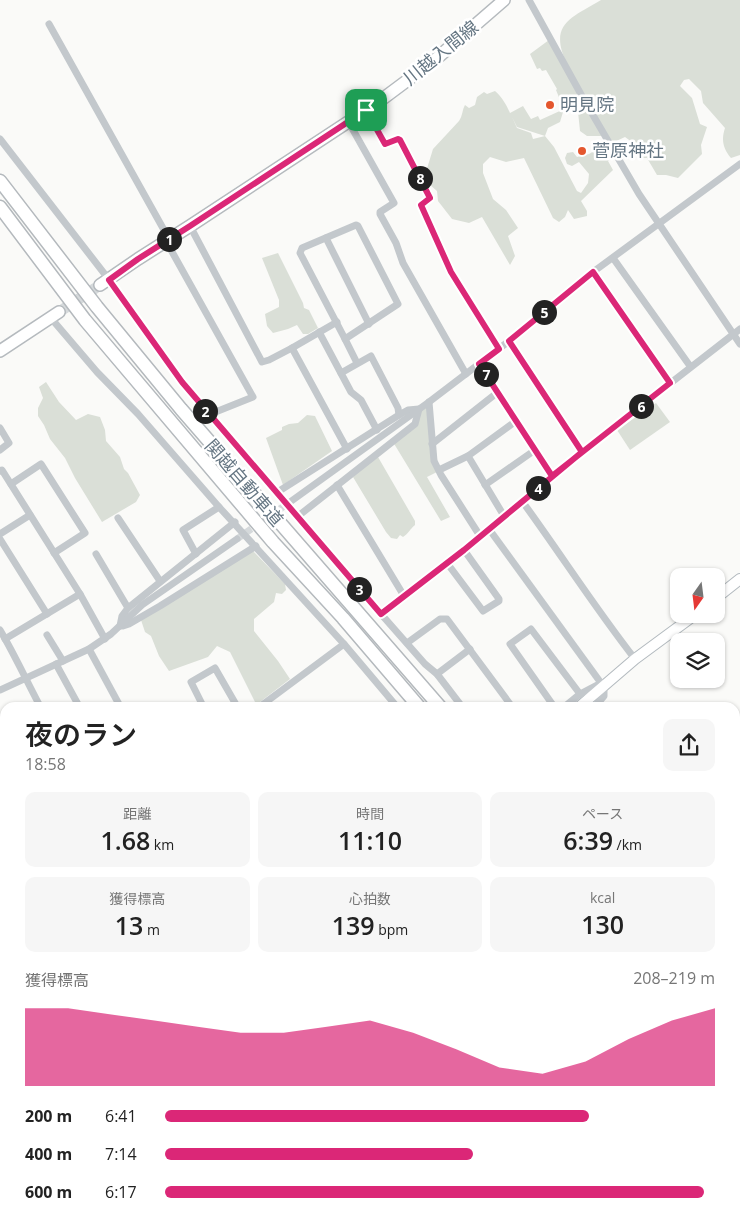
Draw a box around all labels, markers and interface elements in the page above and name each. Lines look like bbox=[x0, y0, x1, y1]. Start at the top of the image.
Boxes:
street label: 川越入間線 bbox=[398, 15, 483, 90]
pin bbox=[345, 89, 387, 131]
place label: 明見院 bbox=[560, 92, 614, 116]
icon: arrive bbox=[352, 96, 380, 124]
marker: 明見院 bbox=[544, 99, 556, 111]
place label: 菅原神社 bbox=[592, 138, 664, 162]
marker: 菅原神社 bbox=[576, 145, 588, 157]
pin: 8 bbox=[408, 166, 432, 190]
text: 8 bbox=[416, 169, 425, 188]
pin: 1 bbox=[156, 226, 182, 252]
text: 1 bbox=[165, 230, 174, 249]
pin: 5 bbox=[532, 300, 556, 324]
text: 5 bbox=[540, 303, 549, 322]
pin: 7 bbox=[474, 362, 498, 386]
text: 7 bbox=[482, 365, 491, 384]
pin: 6 bbox=[628, 394, 654, 418]
text: 6 bbox=[637, 397, 646, 416]
pin: 2 bbox=[192, 398, 218, 424]
text: 2 bbox=[201, 402, 210, 421]
street label: 関越自動車道 bbox=[200, 434, 289, 531]
pin: 4 bbox=[526, 476, 550, 500]
text: 4 bbox=[534, 479, 543, 498]
north arrow bbox=[670, 568, 725, 622]
map controls bbox=[670, 568, 725, 688]
pin: 3 bbox=[346, 576, 372, 602]
text: 3 bbox=[355, 580, 364, 599]
button: layers bbox=[670, 633, 725, 688]
text: 夜のラン bbox=[25, 715, 137, 753]
button: share bbox=[663, 719, 715, 771]
text: 18:58 bbox=[25, 753, 66, 775]
text: 距離 bbox=[123, 804, 151, 823]
text: 時間 bbox=[356, 804, 384, 823]
text: ペース bbox=[582, 804, 623, 823]
text: 1.68 bbox=[100, 823, 150, 857]
text: 11:10 bbox=[338, 823, 402, 857]
text: 6:39 bbox=[563, 823, 613, 857]
text: km bbox=[150, 835, 174, 854]
text: /km bbox=[613, 835, 642, 854]
text: kcal bbox=[590, 888, 615, 907]
text: 獲得標高 bbox=[109, 889, 165, 908]
text: 心拍数 bbox=[349, 889, 391, 908]
text: 130 bbox=[581, 907, 624, 941]
text: 13 bbox=[115, 908, 143, 942]
text: 139 bbox=[332, 908, 375, 942]
text: m bbox=[143, 920, 160, 939]
text: bpm bbox=[375, 920, 408, 939]
text: 208–219 m bbox=[633, 967, 715, 989]
text: 獲得標高 bbox=[25, 969, 89, 991]
text: 200 m bbox=[25, 1105, 72, 1127]
text: 6:41 bbox=[105, 1105, 137, 1127]
text: 400 m bbox=[25, 1143, 72, 1165]
text: 7:14 bbox=[105, 1143, 137, 1165]
text: 600 m bbox=[25, 1181, 72, 1203]
text: 6:17 bbox=[105, 1181, 137, 1203]

